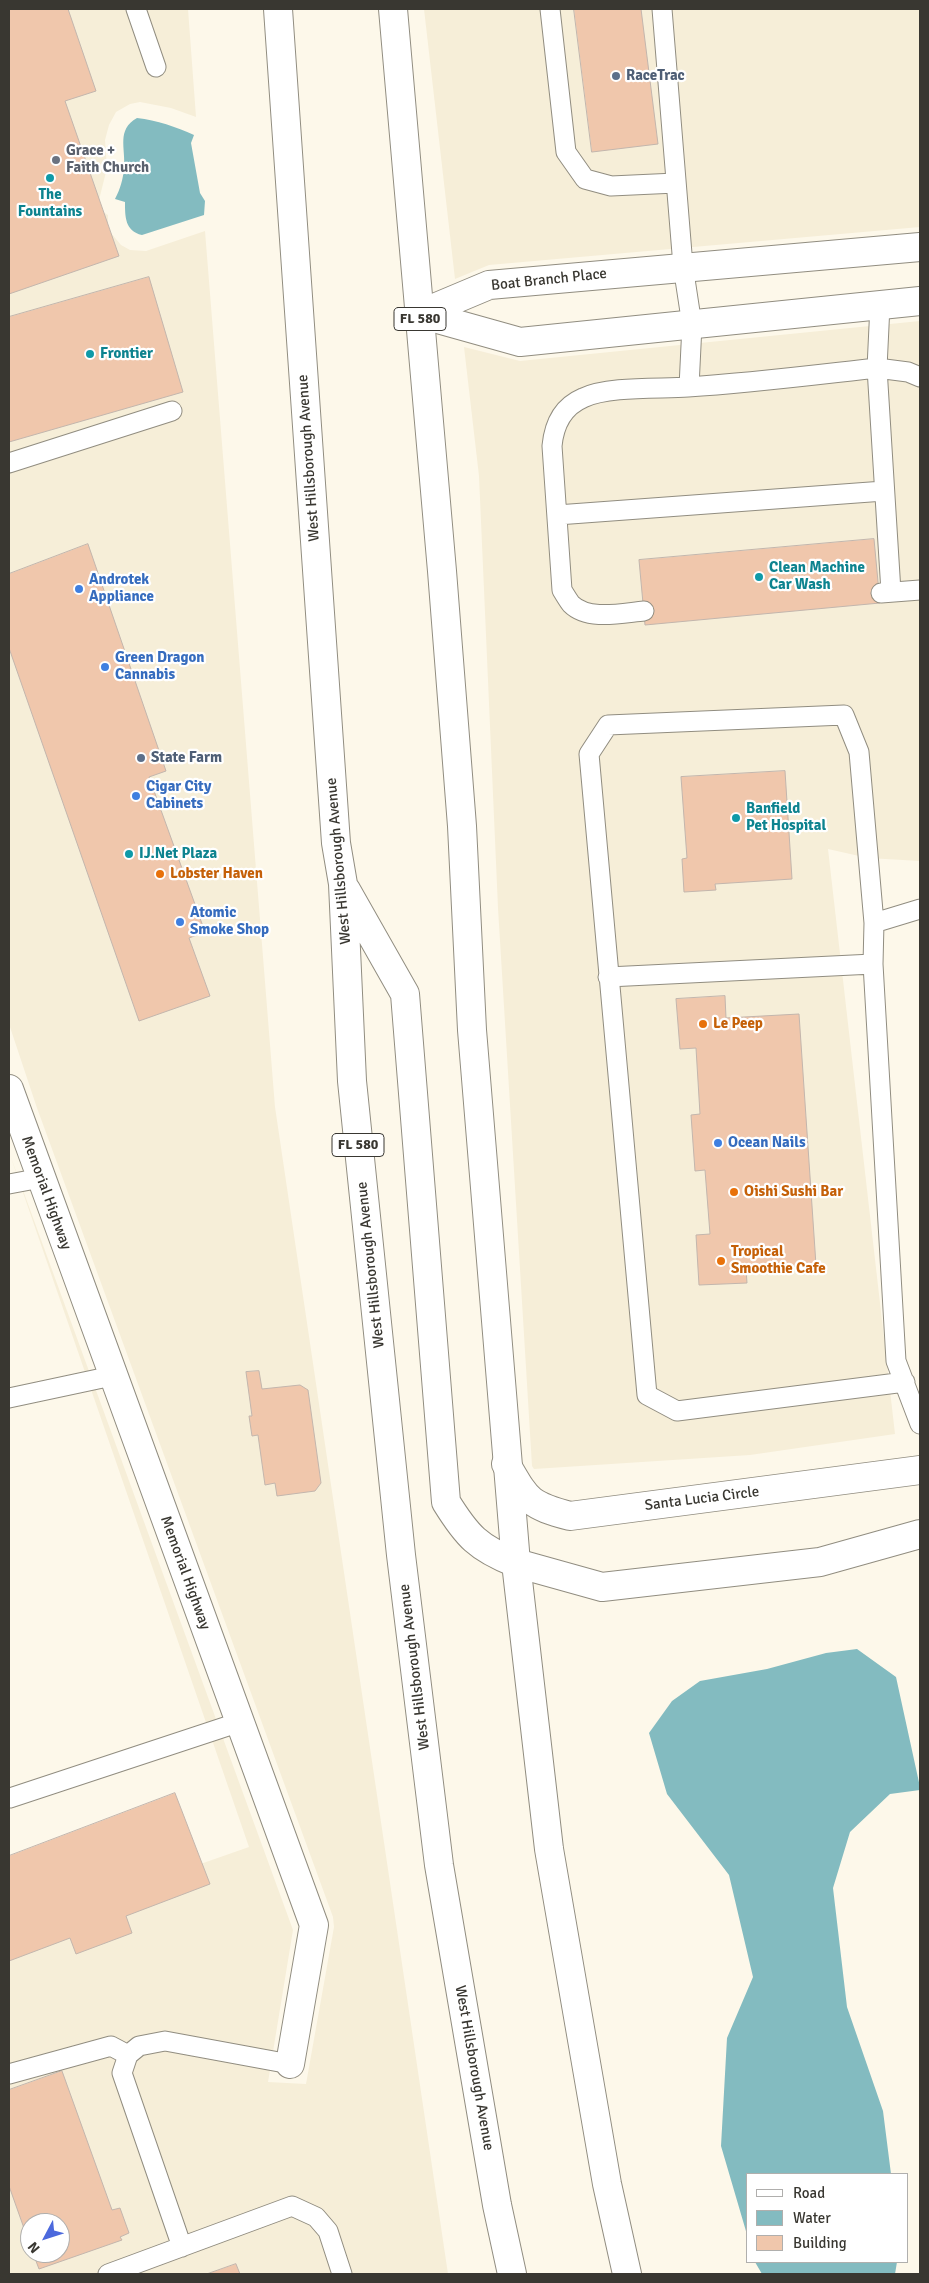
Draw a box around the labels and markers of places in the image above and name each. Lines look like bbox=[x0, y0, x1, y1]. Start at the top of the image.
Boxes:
place label: RaceTrac bbox=[626, 67, 685, 85]
marker: RaceTrac bbox=[610, 70, 622, 82]
place label: Grace + Faith Church bbox=[66, 142, 149, 177]
marker: Grace + Faith Church bbox=[50, 154, 62, 166]
marker: The Fountains bbox=[44, 172, 56, 184]
place label: The Fountains bbox=[18, 186, 82, 221]
place label: Frontier bbox=[100, 345, 153, 363]
marker: Frontier bbox=[84, 348, 96, 360]
place label: Clean Machine Car Wash bbox=[769, 559, 865, 594]
place label: Androtek Appliance bbox=[89, 571, 154, 606]
marker: Clean Machine Car Wash bbox=[753, 571, 765, 583]
marker: Androtek Appliance bbox=[73, 583, 85, 595]
place label: Green Dragon Cannabis bbox=[115, 649, 204, 684]
marker: Green Dragon Cannabis bbox=[99, 661, 111, 673]
place label: State Farm bbox=[151, 749, 222, 767]
marker: State Farm bbox=[135, 752, 147, 764]
place label: Cigar City Cabinets bbox=[146, 778, 211, 813]
marker: Cigar City Cabinets bbox=[130, 790, 142, 802]
place label: Banfield Pet Hospital bbox=[746, 800, 826, 835]
marker: Banfield Pet Hospital bbox=[730, 812, 742, 824]
place label: IJ.Net Plaza bbox=[139, 845, 217, 863]
marker: IJ.Net Plaza bbox=[123, 848, 135, 860]
place label: Lobster Haven bbox=[170, 865, 263, 883]
marker: Lobster Haven bbox=[154, 868, 166, 880]
place label: Atomic Smoke Shop bbox=[190, 904, 269, 939]
marker: Atomic Smoke Shop bbox=[174, 916, 186, 928]
place label: Le Peep bbox=[713, 1015, 763, 1033]
marker: Le Peep bbox=[697, 1018, 709, 1030]
place label: Ocean Nails bbox=[728, 1134, 806, 1152]
marker: Ocean Nails bbox=[712, 1137, 724, 1149]
place label: Oishi Sushi Bar bbox=[744, 1183, 843, 1201]
marker: Oishi Sushi Bar bbox=[728, 1186, 740, 1198]
place label: Tropical Smoothie Cafe bbox=[731, 1243, 826, 1278]
marker: Tropical Smoothie Cafe bbox=[715, 1255, 727, 1267]

